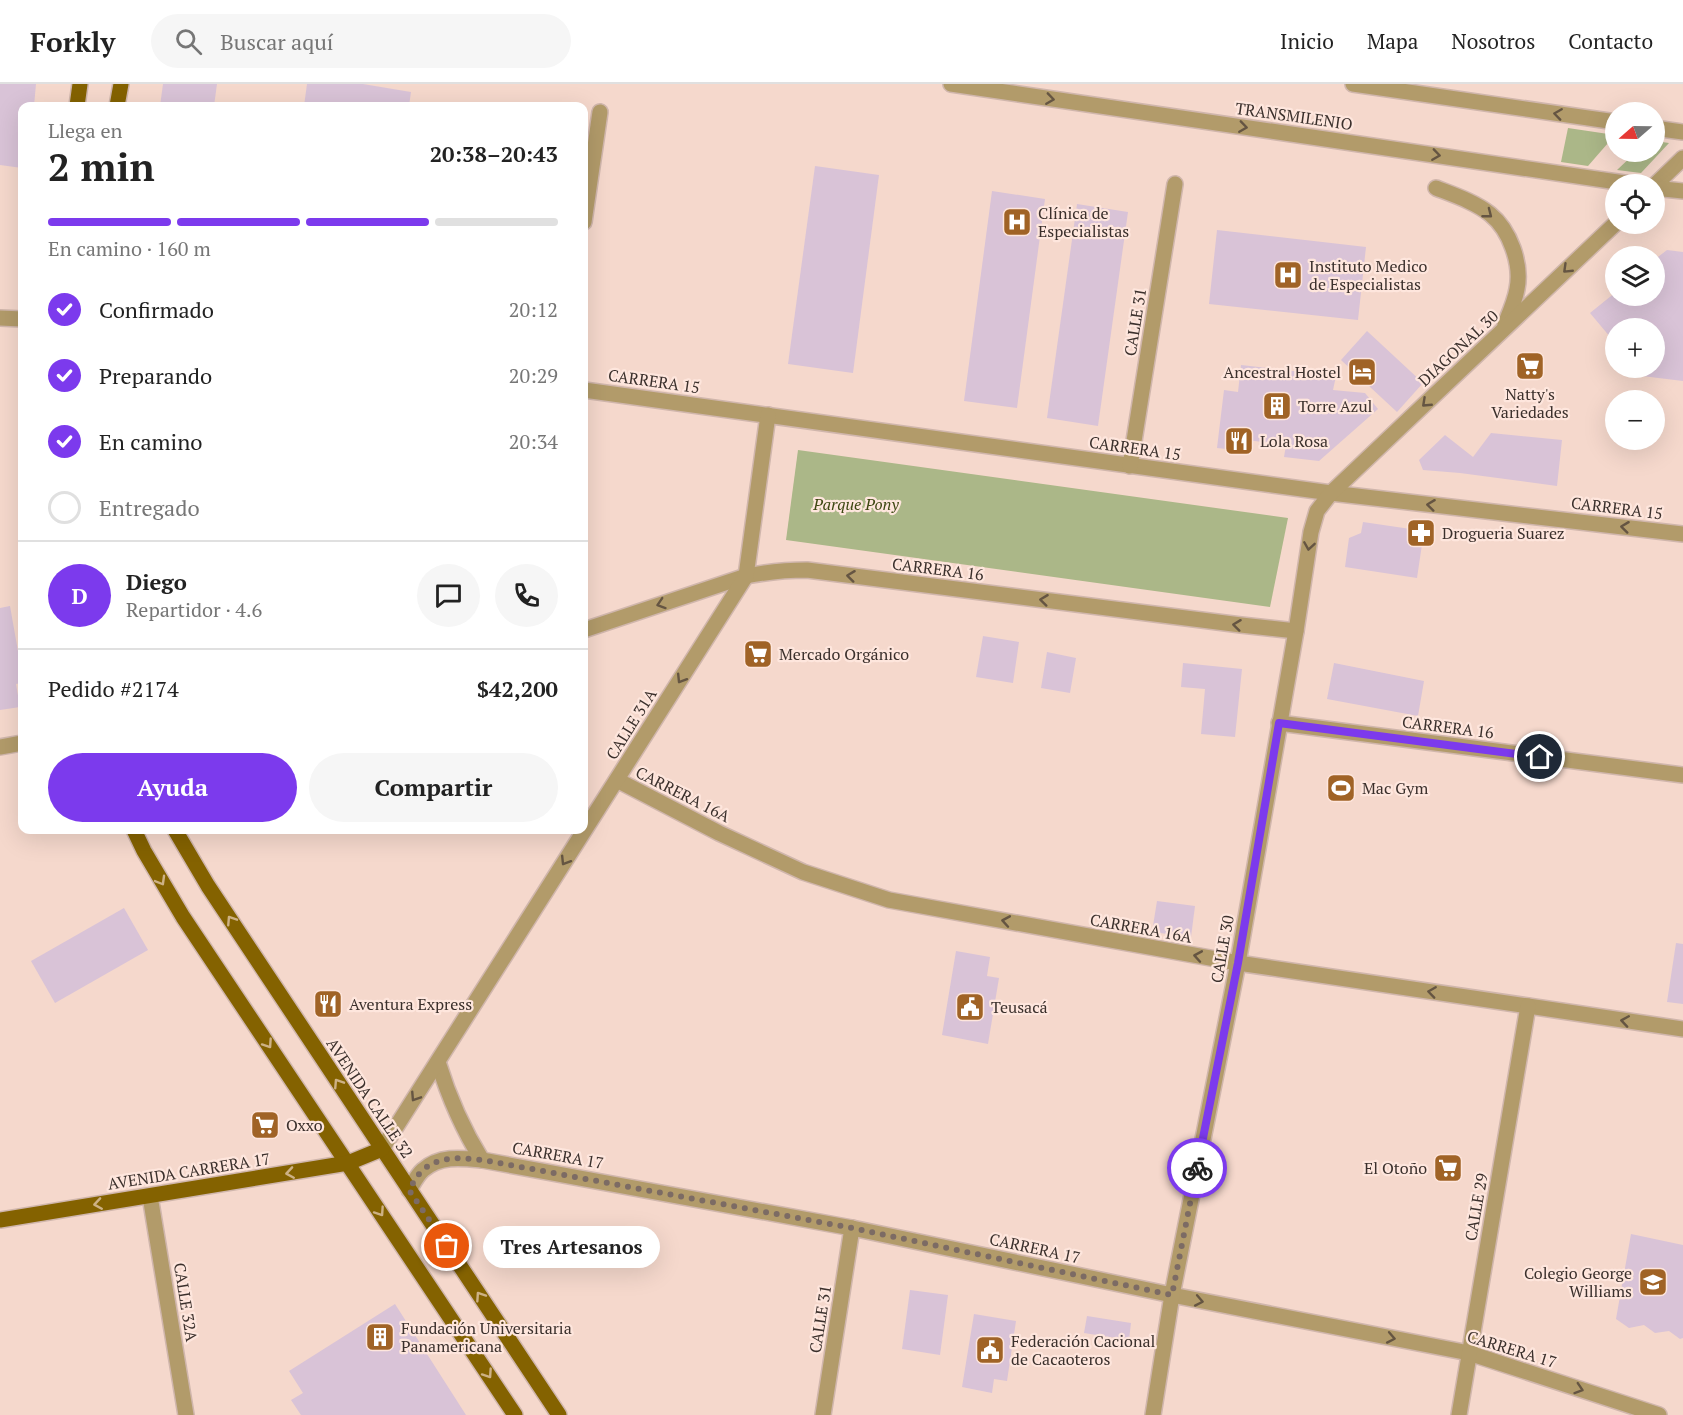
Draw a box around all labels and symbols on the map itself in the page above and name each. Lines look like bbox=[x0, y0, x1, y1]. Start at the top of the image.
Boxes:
one-way arrow bbox=[1046, 92, 1055, 104]
street label: TRANSMILENIO bbox=[1234, 97, 1354, 135]
north arrow bbox=[1605, 102, 1665, 162]
one-way arrow bbox=[1553, 108, 1562, 120]
one-way arrow bbox=[1239, 120, 1248, 132]
one-way arrow bbox=[1432, 149, 1441, 161]
place label: Clínica de Especialistas bbox=[1038, 202, 1129, 242]
hospital icon: Clínica de Especialistas bbox=[1001, 206, 1033, 238]
one-way arrow bbox=[1482, 206, 1493, 217]
place label: Instituto Medico de Especialistas bbox=[1309, 255, 1427, 295]
hospital icon: Instituto Medico de Especialistas bbox=[1272, 259, 1304, 291]
one-way arrow bbox=[1564, 262, 1574, 273]
street label: CALLE 31 bbox=[1119, 286, 1151, 358]
street label: DIAGONAL 30 bbox=[1413, 305, 1503, 391]
supermarket icon: Natty's Variedades bbox=[1514, 350, 1546, 382]
hotel icon: Ancestral Hostel bbox=[1346, 356, 1378, 388]
place label: Ancestral Hostel bbox=[1223, 361, 1341, 383]
street label: CARRERA 15 bbox=[607, 364, 701, 398]
place label: Natty's Variedades bbox=[1491, 383, 1569, 423]
building icon: Torre Azul bbox=[1261, 390, 1293, 422]
place label: Torre Azul bbox=[1298, 395, 1373, 417]
one-way arrow bbox=[1422, 396, 1433, 407]
restaurant icon: Lola Rosa bbox=[1223, 425, 1255, 457]
place label: Lola Rosa bbox=[1260, 430, 1328, 452]
street label: CARRERA 15 bbox=[1088, 431, 1182, 465]
street label: CARRERA 15 bbox=[1570, 491, 1664, 525]
park label: Parque Pony bbox=[812, 493, 899, 515]
one-way arrow bbox=[1427, 499, 1436, 512]
pharmacy icon: Drogueria Suarez bbox=[1405, 517, 1437, 549]
place label: Drogueria Suarez bbox=[1442, 522, 1565, 544]
one-way arrow bbox=[1620, 522, 1629, 534]
one-way arrow bbox=[1303, 541, 1315, 551]
street label: CARRERA 16 bbox=[891, 552, 986, 586]
one-way arrow bbox=[846, 570, 855, 582]
one-way arrow bbox=[1039, 594, 1049, 607]
one-way arrow bbox=[656, 597, 667, 610]
one-way arrow bbox=[1233, 619, 1242, 631]
supermarket icon: Mercado Orgánico bbox=[742, 638, 774, 670]
place label: Mercado Orgánico bbox=[779, 643, 909, 665]
one-way arrow bbox=[677, 672, 688, 683]
street label: CALLE 31A bbox=[601, 684, 661, 764]
street label: CARRERA 16 bbox=[1401, 710, 1496, 744]
pin bbox=[1514, 731, 1565, 782]
street label: CARRERA 16A bbox=[632, 761, 734, 827]
sports icon: Mac Gym bbox=[1325, 772, 1357, 804]
place label: Mac Gym bbox=[1362, 777, 1428, 799]
one-way arrow bbox=[561, 855, 573, 865]
one-way arrow bbox=[154, 875, 165, 885]
street label: CARRERA 16A bbox=[1088, 908, 1194, 948]
street label: CALLE 30 bbox=[1205, 913, 1239, 985]
one-way arrow bbox=[226, 916, 238, 926]
one-way arrow bbox=[1001, 916, 1011, 928]
one-way arrow bbox=[1193, 950, 1203, 963]
one-way arrow bbox=[1428, 986, 1437, 998]
restaurant icon: Aventura Express bbox=[312, 988, 344, 1020]
public building icon: Teusacá bbox=[954, 991, 986, 1023]
place label: Aventura Express bbox=[349, 993, 472, 1015]
place label: Teusacá bbox=[991, 996, 1048, 1018]
one-way arrow bbox=[1621, 1015, 1630, 1027]
street label: AVENIDA CALLE 32 bbox=[322, 1034, 418, 1162]
one-way arrow bbox=[261, 1037, 272, 1048]
one-way arrow bbox=[334, 1079, 345, 1090]
one-way arrow bbox=[411, 1091, 423, 1101]
supermarket icon: Oxxo bbox=[249, 1109, 281, 1141]
place label: Oxxo bbox=[286, 1114, 323, 1136]
street label: CARRERA 17 bbox=[511, 1136, 605, 1174]
courier bbox=[1167, 1138, 1227, 1198]
street label: AVENIDA CARRERA 17 bbox=[106, 1147, 272, 1195]
supermarket icon: El Otoño bbox=[1432, 1152, 1464, 1184]
place label: El Otoño bbox=[1364, 1157, 1427, 1179]
one-way arrow bbox=[286, 1166, 295, 1178]
street label: CALLE 29 bbox=[1459, 1171, 1493, 1243]
one-way arrow bbox=[93, 1197, 103, 1210]
one-way arrow bbox=[373, 1205, 384, 1216]
pin bbox=[421, 1220, 472, 1271]
callout: Tres Artesanos bbox=[483, 1225, 660, 1267]
street label: CARRERA 17 bbox=[988, 1228, 1082, 1268]
street label: CALLE 32A bbox=[169, 1261, 203, 1343]
place label: Colegio George Williams bbox=[1524, 1262, 1632, 1302]
school or university icon: Colegio George Williams bbox=[1637, 1266, 1669, 1298]
street label: CALLE 31 bbox=[804, 1283, 836, 1355]
one-way arrow bbox=[476, 1292, 487, 1303]
one-way arrow bbox=[1194, 1294, 1204, 1307]
place label: Fundación Universitaria Panamericana bbox=[401, 1317, 572, 1357]
building icon: Fundación Universitaria Panamericana bbox=[364, 1321, 396, 1353]
street label: CARRERA 17 bbox=[1465, 1325, 1559, 1373]
place label: Federación Cacional de Cacaoteros bbox=[1011, 1330, 1156, 1370]
one-way arrow bbox=[1385, 1331, 1395, 1344]
public building icon: Federación Cacional de Cacaoteros bbox=[974, 1334, 1006, 1366]
one-way arrow bbox=[481, 1367, 492, 1378]
one-way arrow bbox=[1573, 1382, 1584, 1394]

